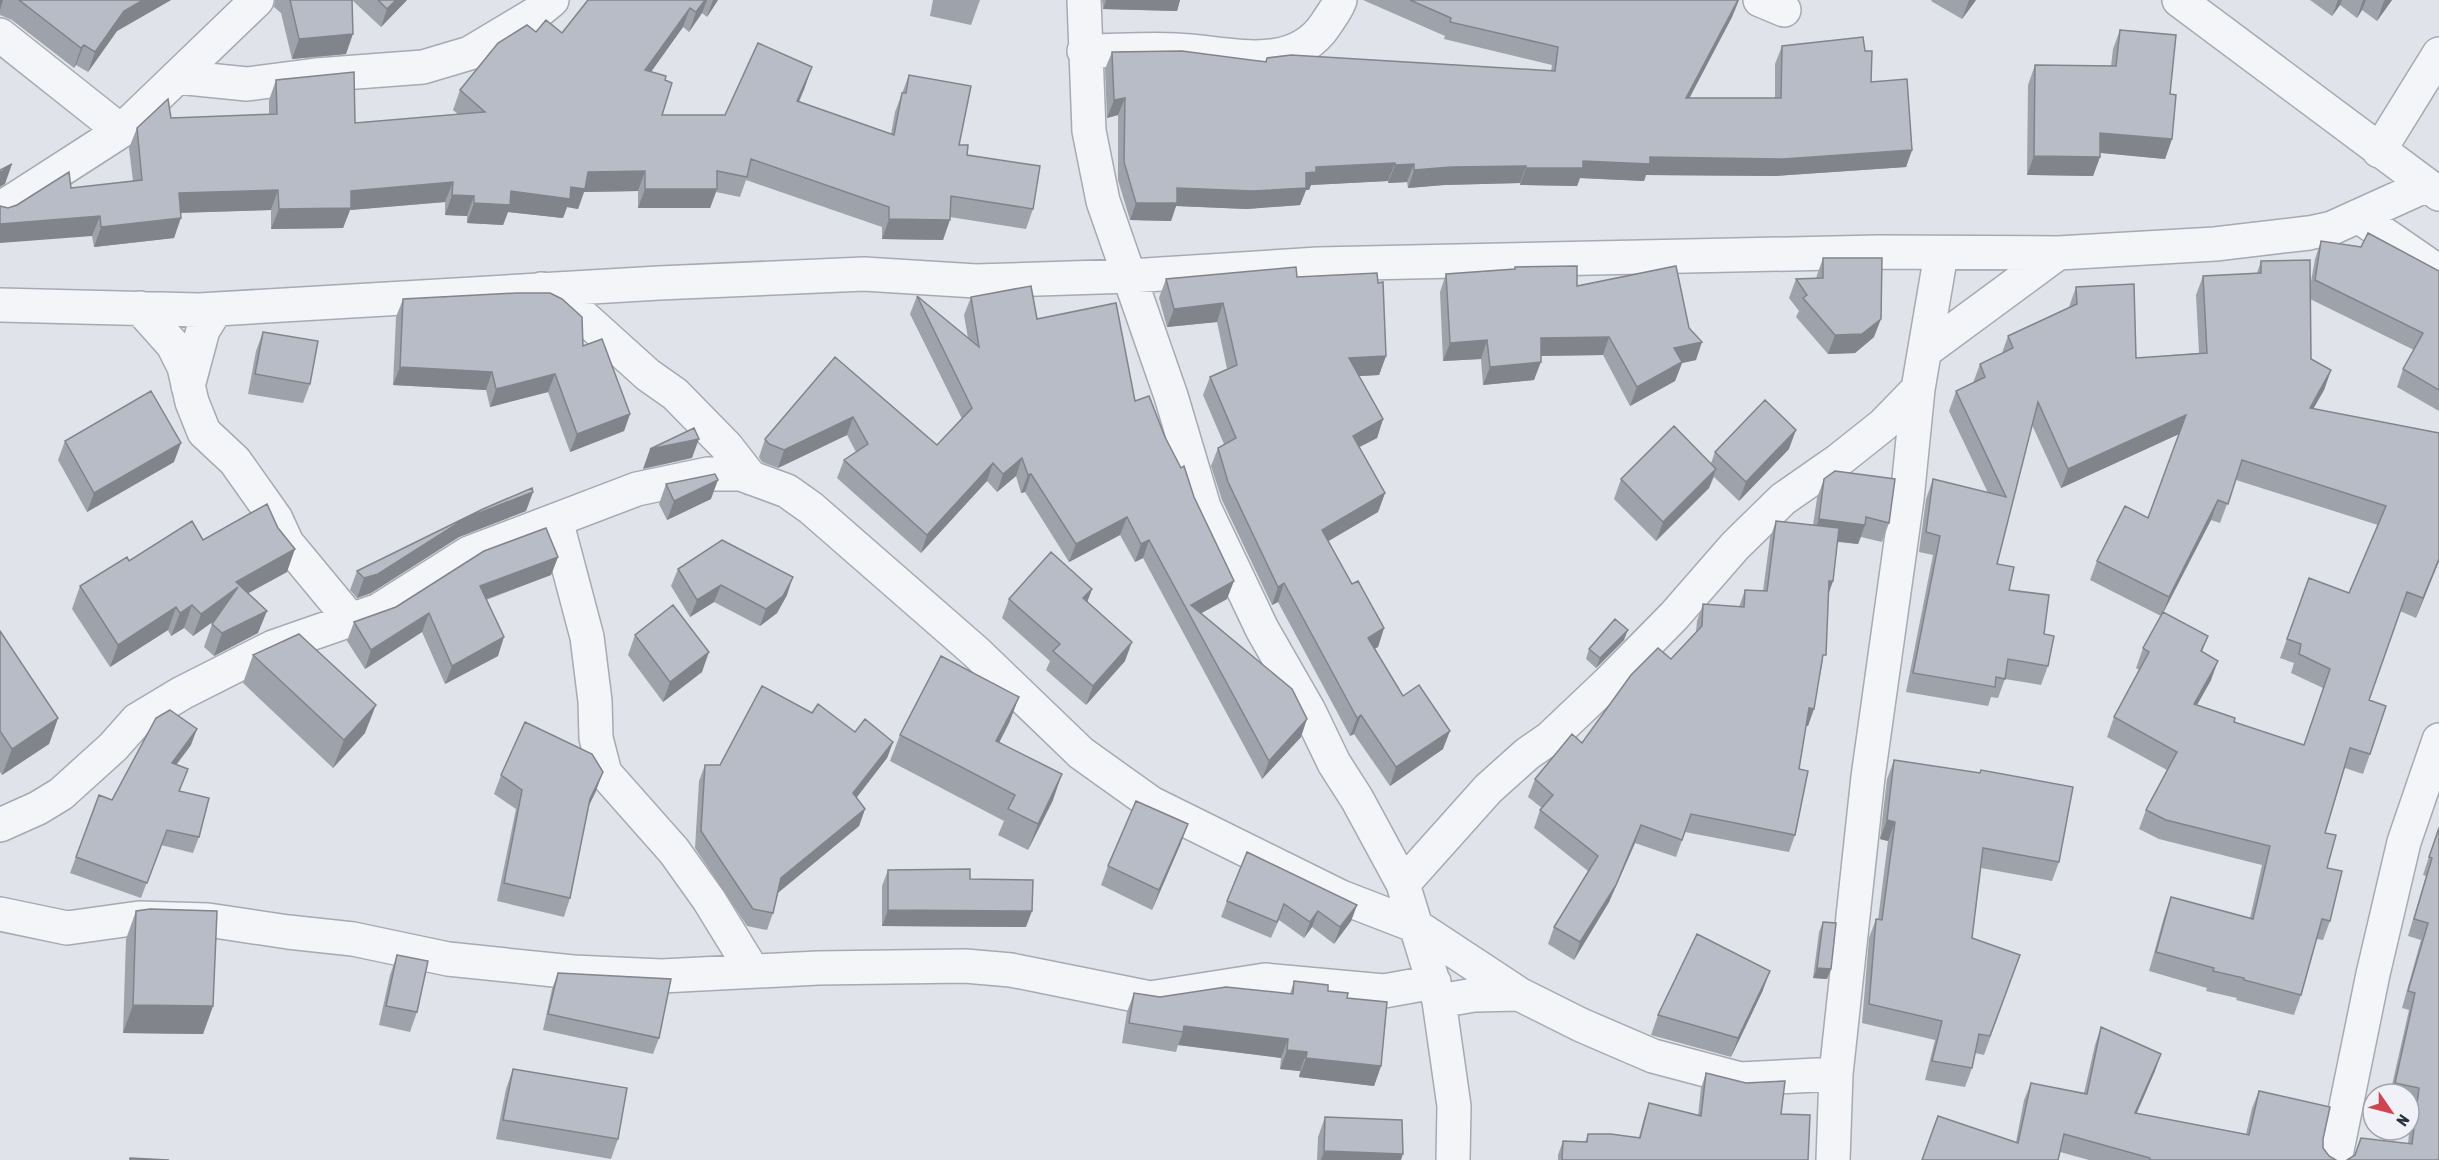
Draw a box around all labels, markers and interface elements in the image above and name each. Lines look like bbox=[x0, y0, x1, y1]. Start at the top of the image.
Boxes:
north arrow bbox=[2361, 1082, 2421, 1142]
text: N bbox=[2393, 1112, 2413, 1130]

